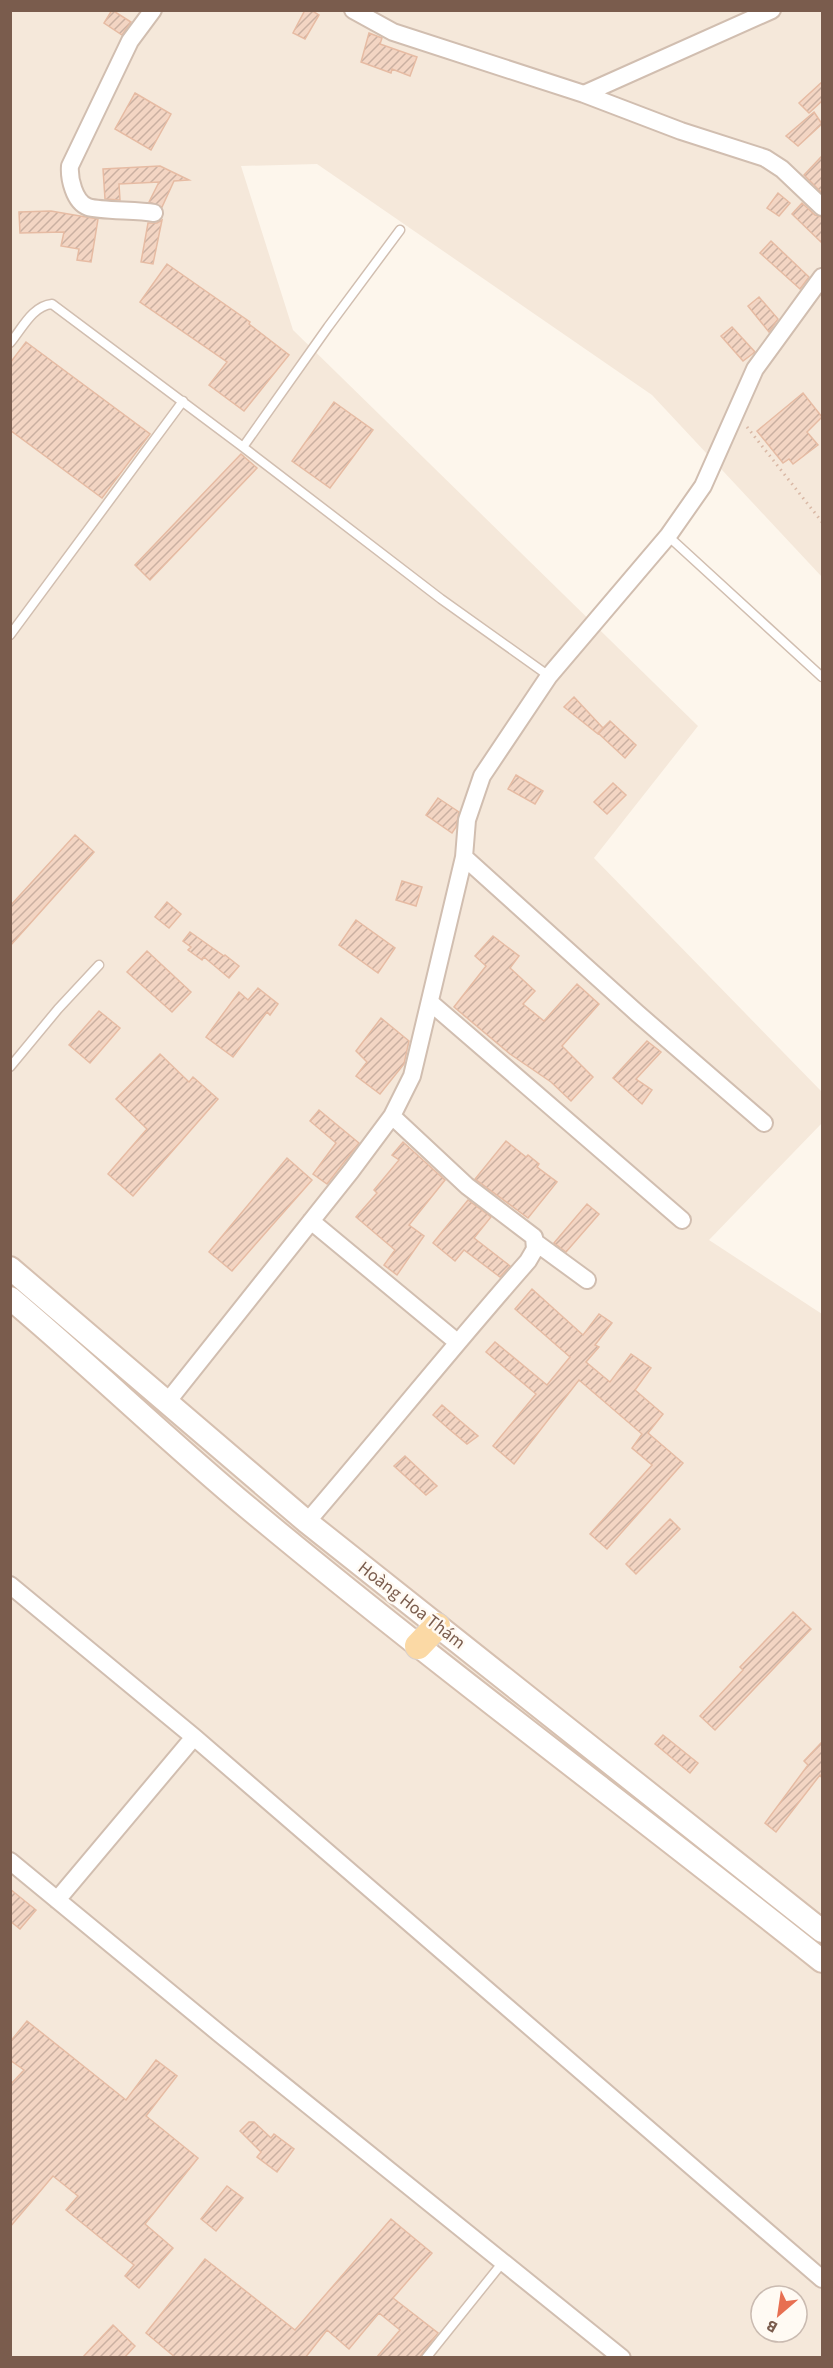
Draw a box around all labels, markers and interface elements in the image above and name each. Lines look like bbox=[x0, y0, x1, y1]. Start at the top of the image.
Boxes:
street label: Hoàng Hoa Thám bbox=[353, 1555, 471, 1655]
north arrow bbox=[749, 2284, 809, 2344]
text: B bbox=[762, 2314, 782, 2338]

